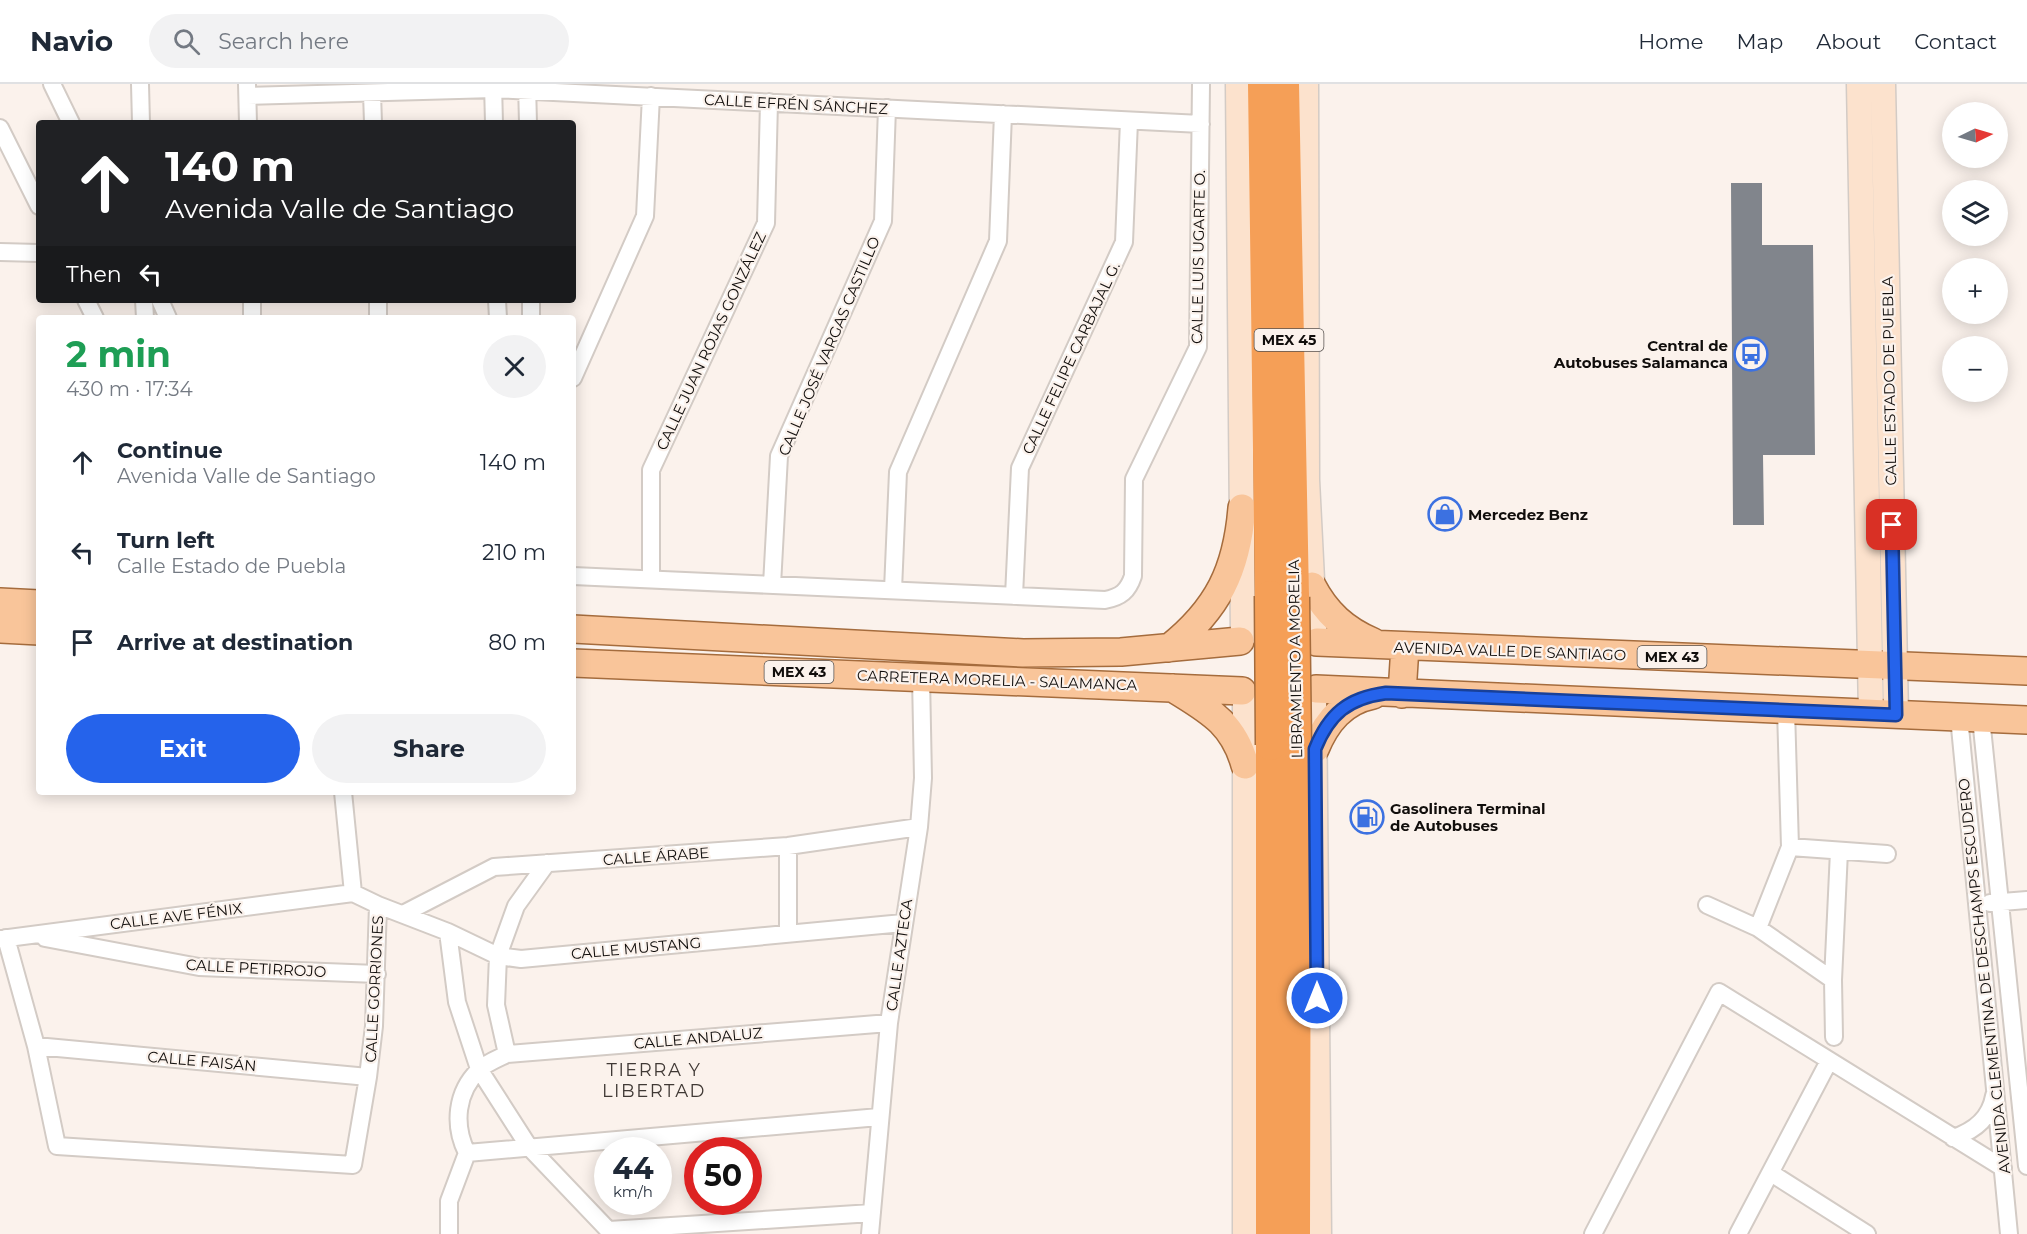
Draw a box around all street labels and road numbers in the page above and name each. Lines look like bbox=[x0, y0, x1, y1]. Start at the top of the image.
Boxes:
street label: CALLE EFRÉN SÁNCHEZ bbox=[704, 90, 889, 118]
street label: CALLE LUIS UGARTE O. bbox=[1187, 170, 1209, 344]
street label: CALLE JUAN ROJAS GONZÁLEZ bbox=[652, 229, 770, 453]
street label: CALLE JOSÉ VARGAS CASTILLO bbox=[774, 233, 884, 459]
street label: CALLE FELIPE CARBAJAL G. bbox=[1018, 259, 1124, 457]
street label: CALLE ESTADO DE PUEBLA bbox=[1878, 276, 1900, 486]
road number: MEX 45 bbox=[1254, 329, 1324, 351]
street label: LIBRAMIENTO A MORELIA bbox=[1284, 559, 1306, 759]
street label: AVENIDA VALLE DE SANTIAGO bbox=[1393, 637, 1627, 665]
road number: MEX 43 bbox=[1638, 646, 1706, 668]
road number: MEX 43 bbox=[764, 661, 834, 683]
street label: CARRETERA MORELIA - SALAMANCA bbox=[857, 666, 1138, 694]
street label: AVENIDA CLEMENTINA DE DESCHAMPS ESCUDERO bbox=[1954, 777, 2014, 1175]
street label: CALLE ÁRABE bbox=[602, 843, 710, 869]
street label: CALLE AZTECA bbox=[882, 897, 916, 1012]
street label: CALLE AVE FÉNIX bbox=[109, 898, 243, 934]
street label: CALLE GORRIONES bbox=[361, 915, 387, 1063]
street label: CALLE MUSTANG bbox=[570, 933, 702, 963]
street label: CALLE PETIRROJO bbox=[185, 955, 327, 981]
street label: CALLE ANDALUZ bbox=[633, 1023, 763, 1053]
street label: CALLE FAISÁN bbox=[147, 1047, 257, 1075]

